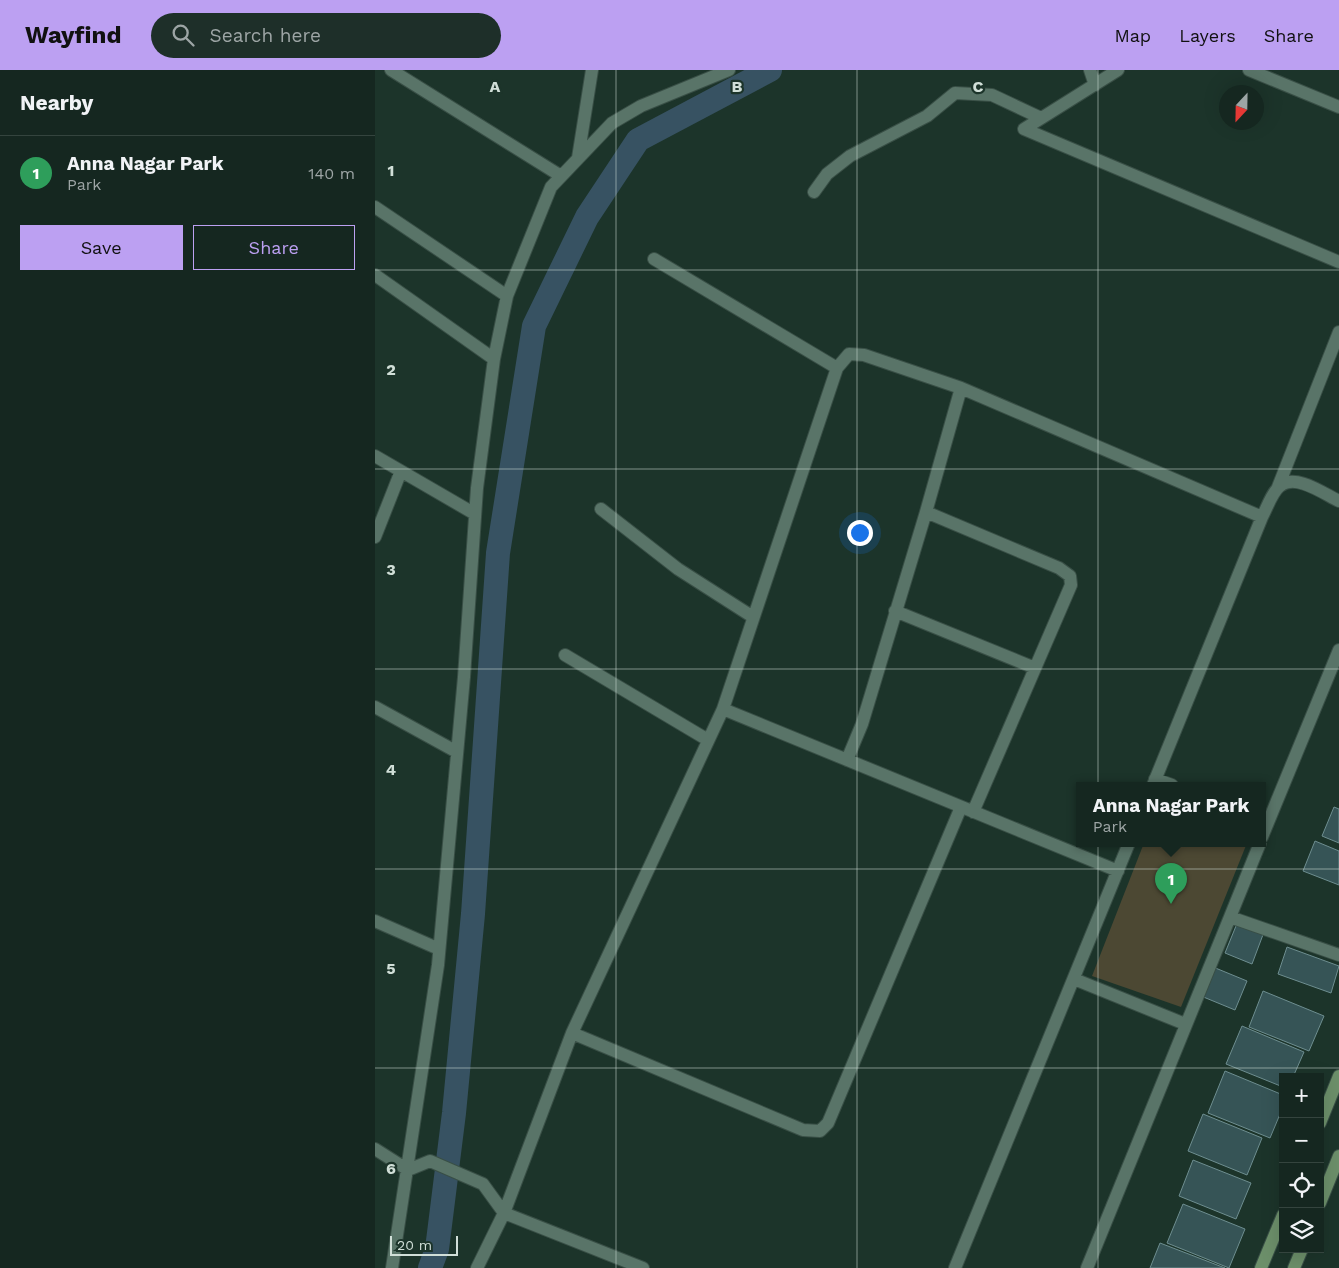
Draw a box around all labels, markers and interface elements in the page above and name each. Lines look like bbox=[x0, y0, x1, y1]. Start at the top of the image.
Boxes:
search box bbox=[151, 13, 501, 58]
text: Wayfind bbox=[25, 21, 121, 49]
icon: search bbox=[169, 21, 197, 49]
text: Search here bbox=[209, 24, 321, 47]
text: Map bbox=[1114, 25, 1151, 46]
text: Layers bbox=[1179, 25, 1236, 46]
text: Share bbox=[1264, 25, 1314, 46]
text: A bbox=[490, 77, 501, 96]
text: B bbox=[732, 77, 743, 96]
text: C bbox=[973, 77, 984, 96]
north arrow bbox=[1219, 85, 1264, 130]
text: Nearby bbox=[20, 90, 93, 115]
text: Anna Nagar Park bbox=[67, 152, 223, 175]
text: 1 bbox=[388, 161, 394, 180]
text: 1 bbox=[33, 164, 39, 183]
text: 140 m bbox=[308, 164, 355, 183]
text: Park bbox=[67, 175, 101, 194]
button: Save bbox=[20, 225, 183, 270]
button: Share bbox=[193, 225, 355, 270]
text: 2 bbox=[386, 360, 396, 379]
your location bbox=[847, 520, 873, 546]
text: 3 bbox=[386, 560, 396, 579]
text: 4 bbox=[386, 760, 396, 779]
popup bbox=[1076, 782, 1266, 847]
text: Anna Nagar Park bbox=[1093, 794, 1249, 817]
text: Park bbox=[1093, 817, 1127, 836]
pin: 1 bbox=[1155, 863, 1187, 904]
text: 5 bbox=[386, 959, 396, 978]
map controls bbox=[1279, 1073, 1324, 1253]
button: + bbox=[1279, 1073, 1324, 1118]
button: − bbox=[1279, 1118, 1324, 1163]
text: 6 bbox=[386, 1159, 396, 1178]
button: locate bbox=[1279, 1163, 1324, 1208]
button: layers bbox=[1279, 1208, 1324, 1253]
scale bar bbox=[390, 1233, 457, 1256]
text: 20 m bbox=[397, 1237, 432, 1253]

